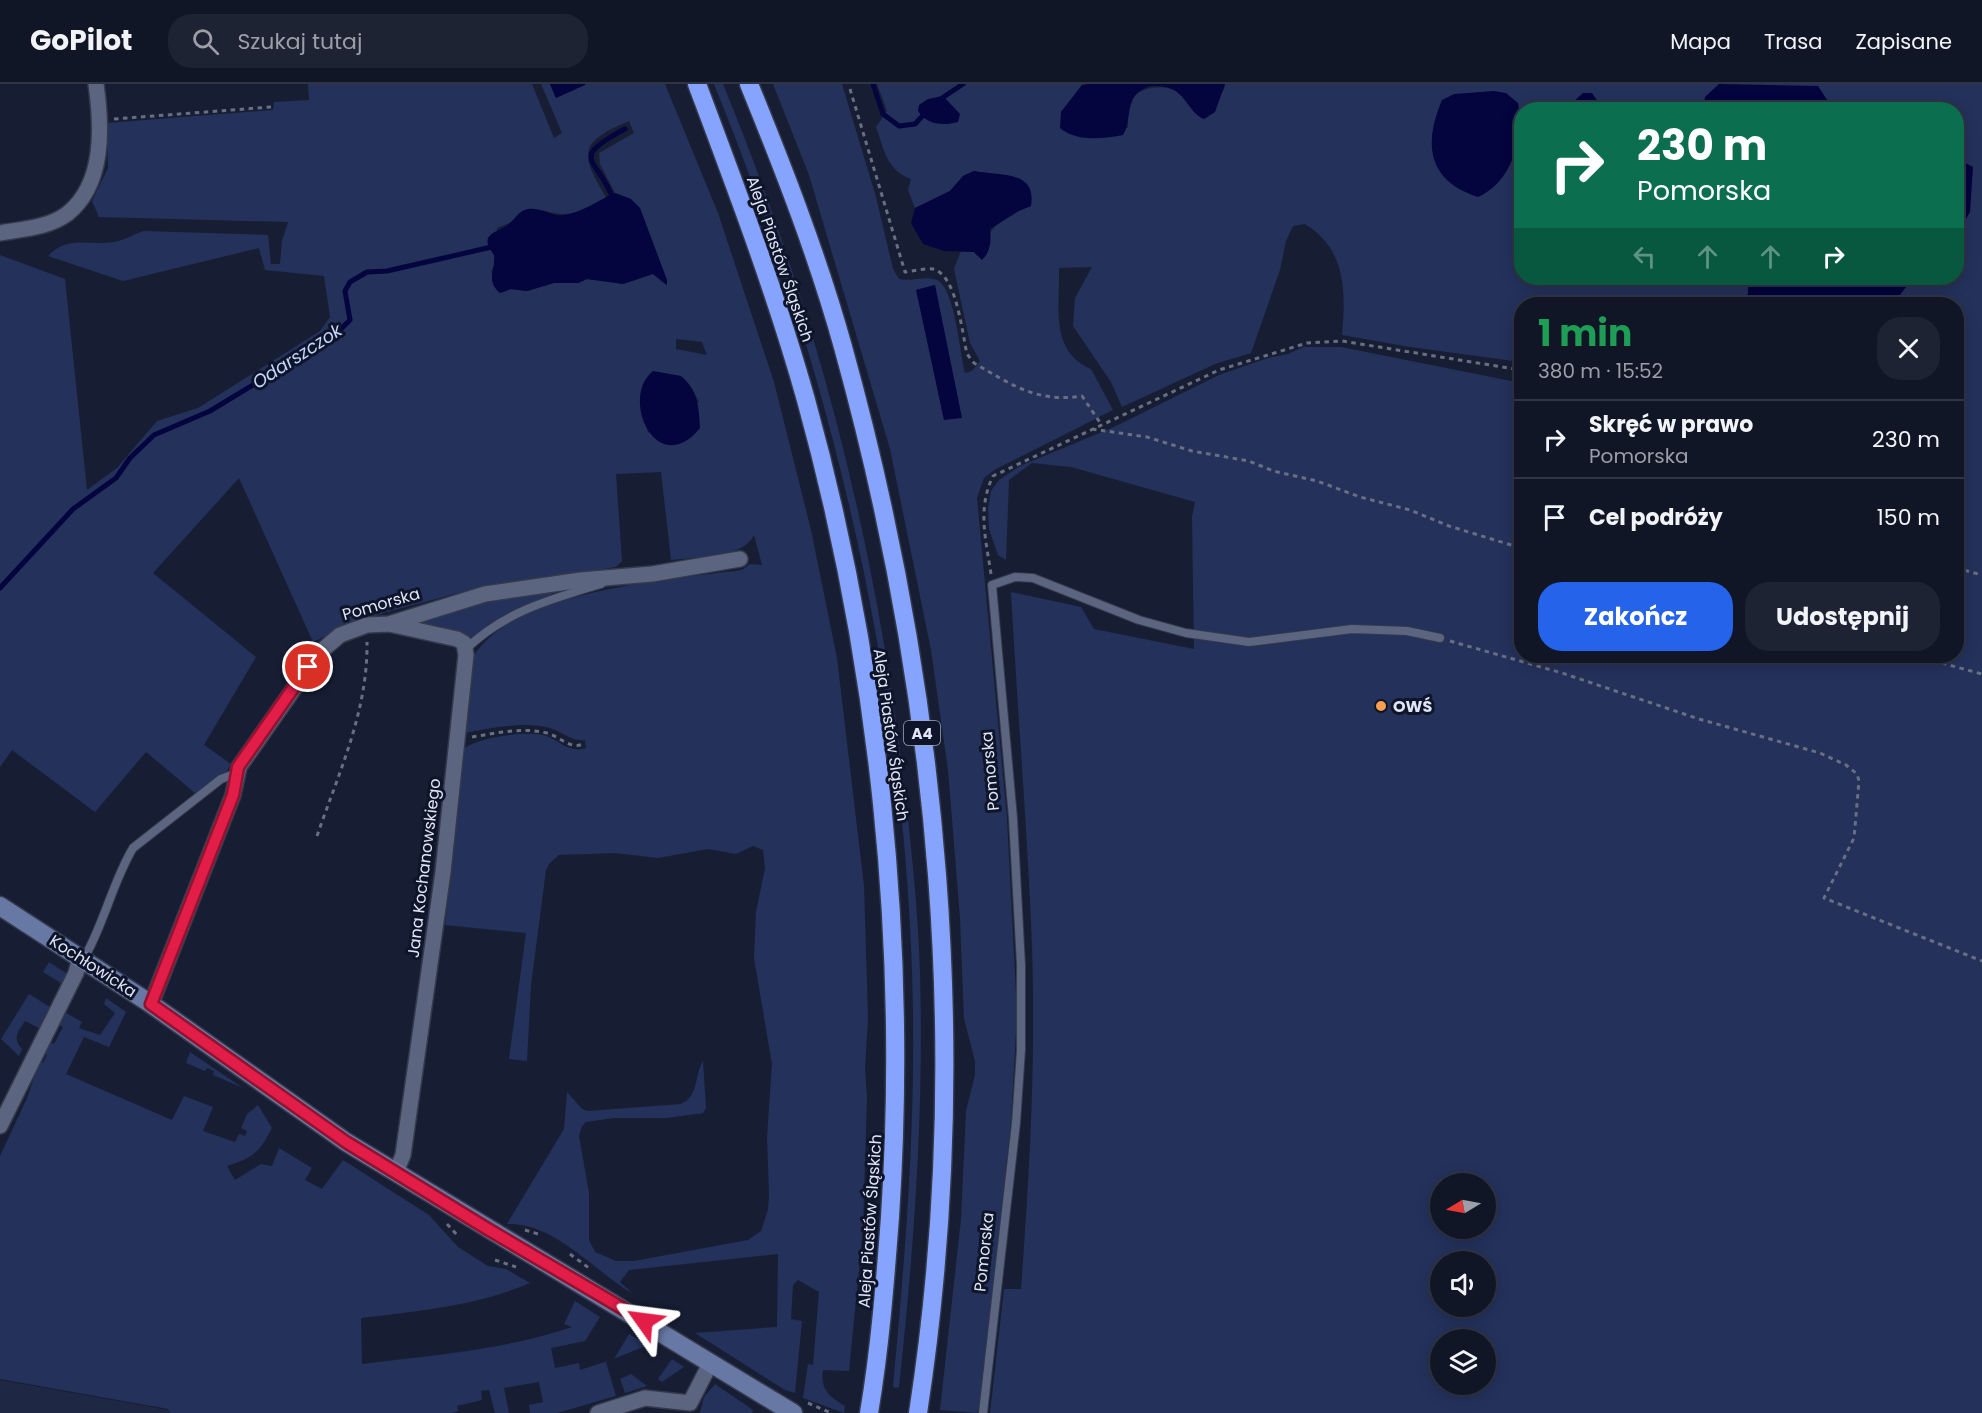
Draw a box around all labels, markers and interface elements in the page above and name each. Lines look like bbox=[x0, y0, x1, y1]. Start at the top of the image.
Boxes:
search box bbox=[168, 14, 588, 68]
text: GoPilot bbox=[30, 21, 132, 60]
icon: search bbox=[189, 25, 222, 58]
text: Szukaj tutaj bbox=[237, 26, 362, 57]
text: Mapa bbox=[1670, 27, 1731, 56]
text: Trasa bbox=[1764, 27, 1822, 56]
text: Zapisane bbox=[1855, 27, 1952, 56]
text: 230 m bbox=[1637, 116, 1767, 175]
icon: right bbox=[1538, 126, 1616, 204]
text: Pomorska bbox=[1637, 172, 1771, 209]
street label: Aleja Piastów Śląskich bbox=[741, 173, 819, 345]
icon: left bbox=[1628, 240, 1661, 273]
icon: ahead bbox=[1691, 240, 1724, 273]
icon: ahead bbox=[1754, 240, 1787, 273]
icon: right bbox=[1817, 240, 1850, 273]
text: 1 min bbox=[1538, 308, 1632, 359]
water label: Odarszczok bbox=[247, 317, 347, 394]
button: close bbox=[1877, 317, 1940, 380]
text: 380 m · 15:52 bbox=[1538, 357, 1663, 385]
text: Skręć w prawo bbox=[1589, 409, 1753, 440]
icon: right bbox=[1538, 423, 1571, 456]
text: 230 m bbox=[1872, 424, 1940, 455]
text: Pomorska bbox=[1589, 442, 1689, 470]
icon: arrive bbox=[1538, 501, 1571, 534]
text: Cel podróży bbox=[1589, 502, 1723, 533]
text: 150 m bbox=[1877, 502, 1940, 533]
street label: Pomorska bbox=[340, 582, 422, 626]
button: Zakończ bbox=[1538, 582, 1733, 651]
button: Udostępnij bbox=[1745, 582, 1940, 651]
pin bbox=[282, 641, 333, 692]
street label: Aleja Piastów Śląskich bbox=[867, 647, 915, 823]
icon: arrive bbox=[291, 650, 324, 683]
place label: OWŚ bbox=[1393, 695, 1432, 718]
marker: OWŚ bbox=[1374, 699, 1388, 713]
road number: A4 bbox=[904, 721, 940, 745]
street label: Pomorska bbox=[975, 730, 1005, 812]
street label: Jana Kochanowskiego bbox=[402, 777, 446, 959]
street label: Kochłowicka bbox=[45, 929, 141, 1003]
street label: Aleja Piastów Śląskich bbox=[852, 1133, 888, 1309]
north arrow bbox=[1430, 1173, 1496, 1239]
map controls bbox=[1430, 1173, 1496, 1395]
street label: Pomorska bbox=[968, 1211, 1000, 1293]
button: sound bbox=[1430, 1251, 1496, 1317]
position arrow bbox=[612, 1289, 676, 1353]
button: layers bbox=[1430, 1329, 1496, 1395]

